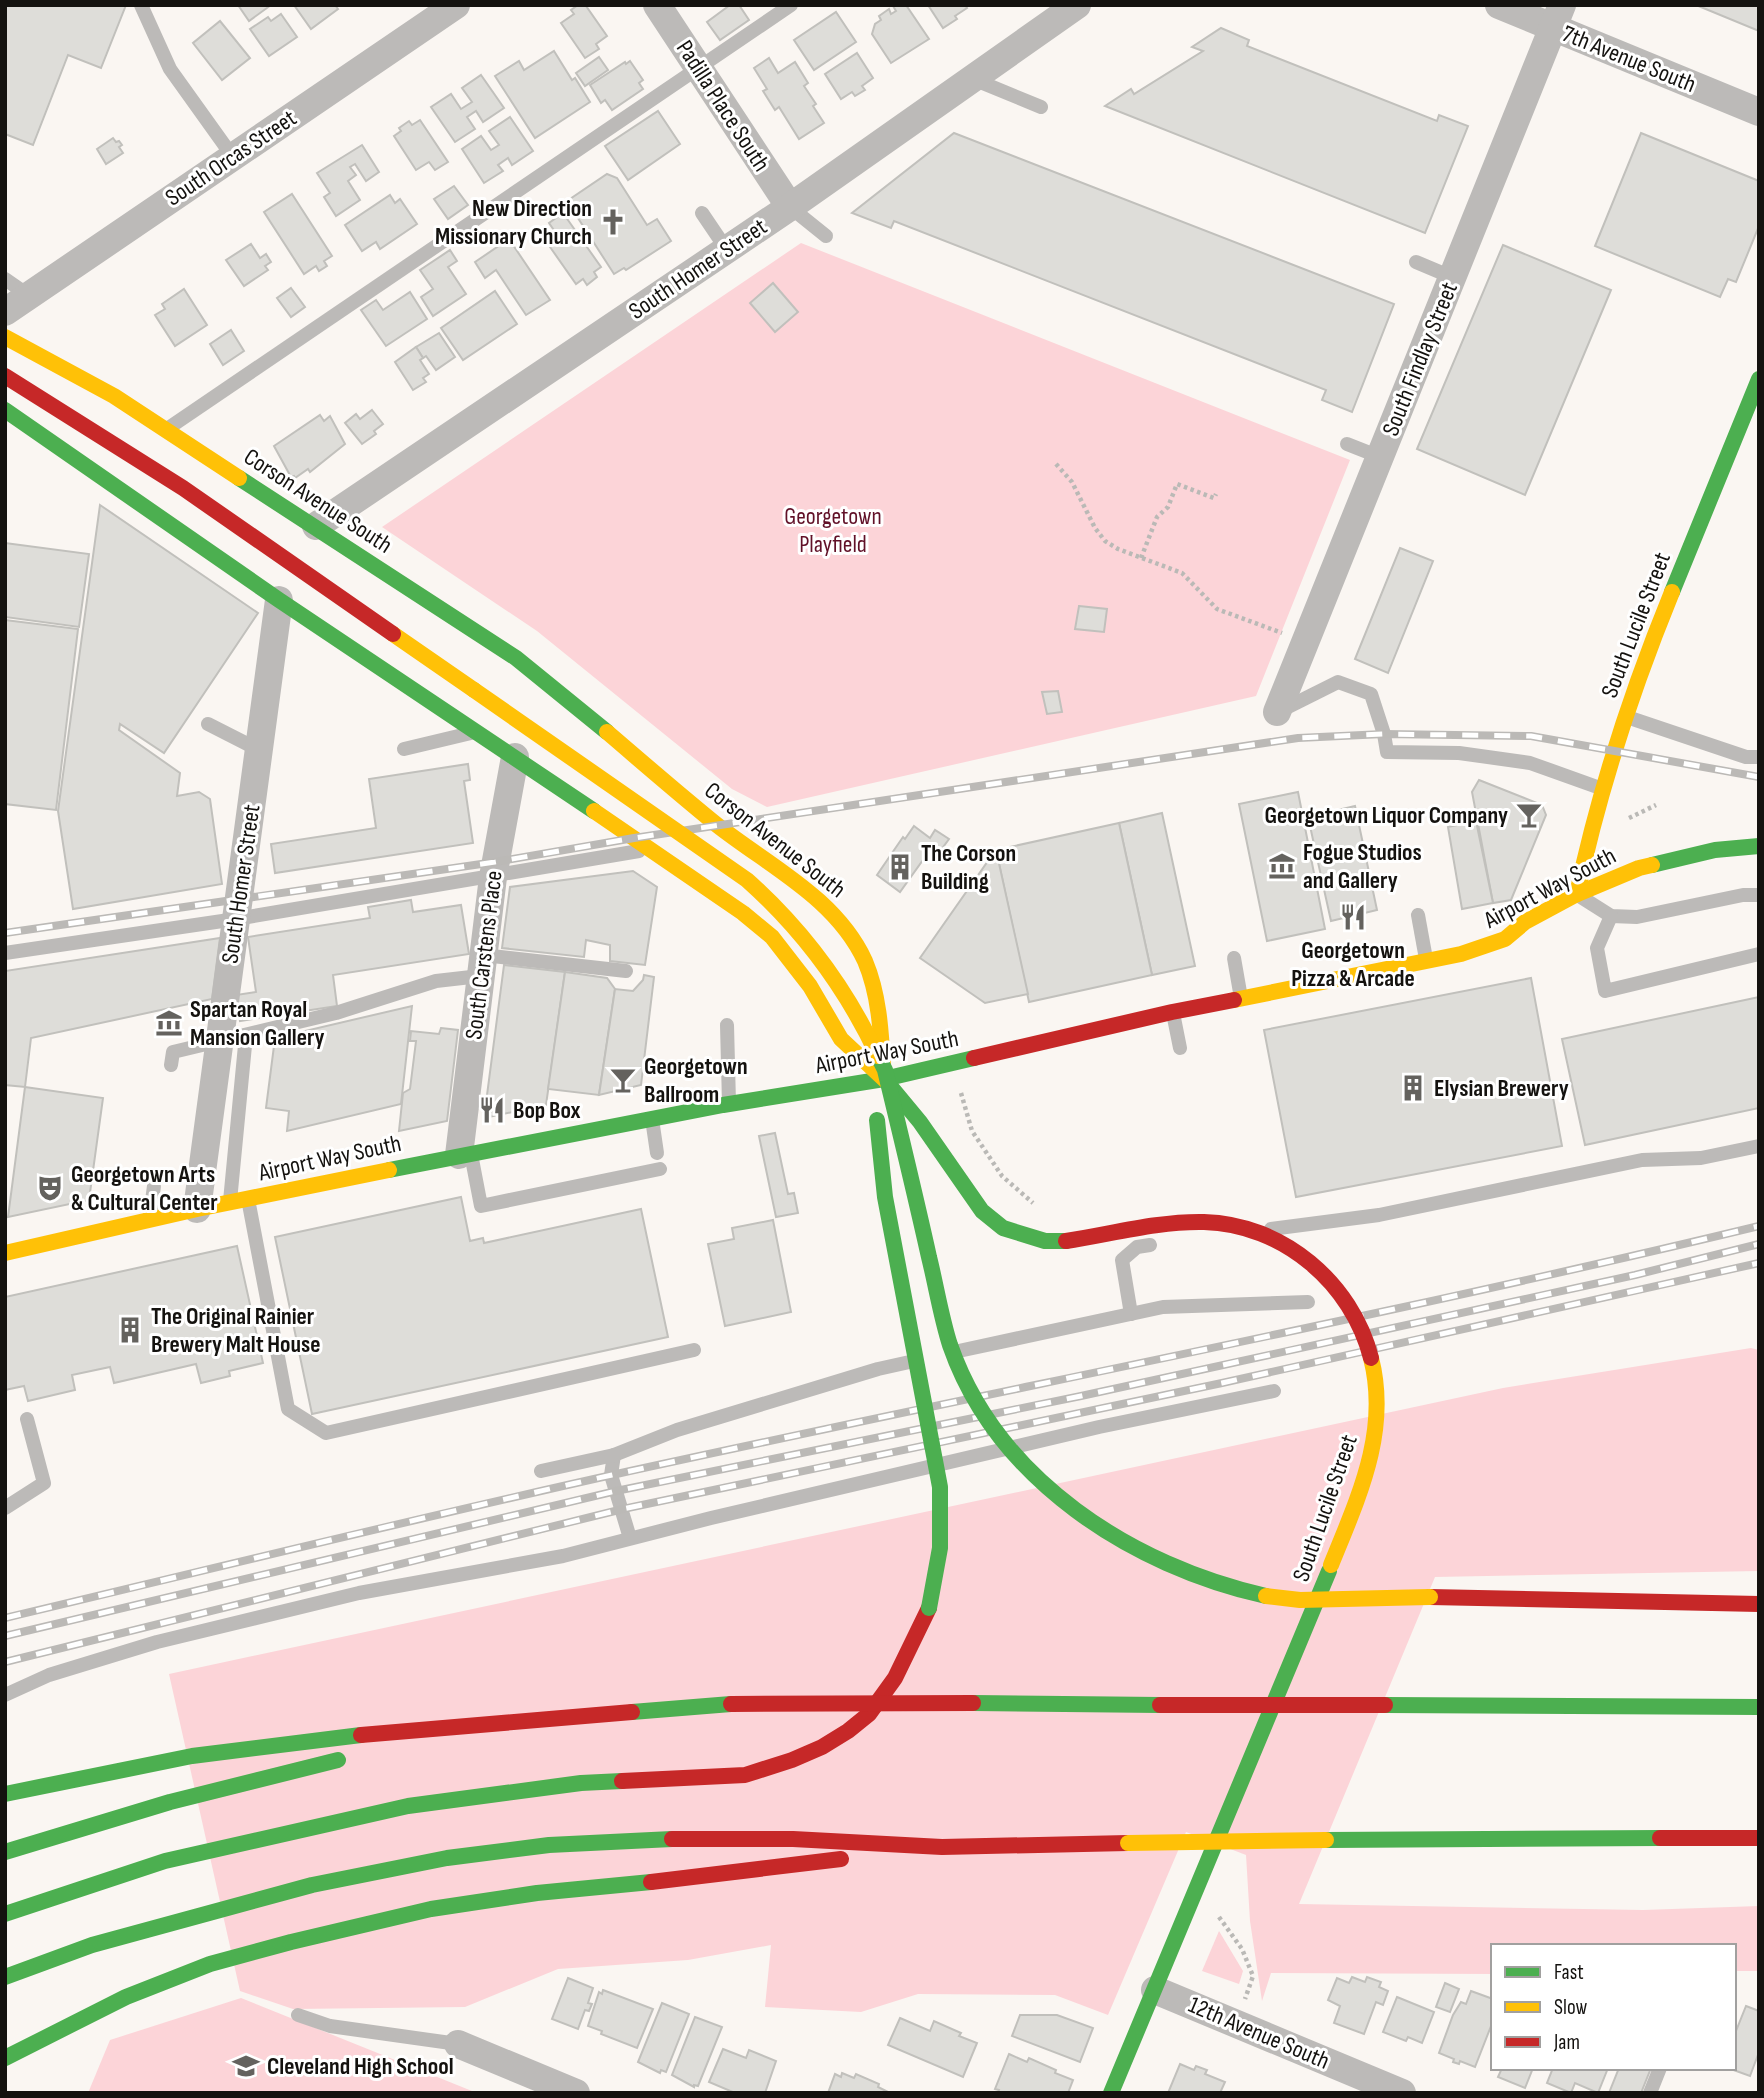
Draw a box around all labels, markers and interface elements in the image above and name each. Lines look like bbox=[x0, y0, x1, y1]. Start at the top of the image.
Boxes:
street label: 7th Avenue South bbox=[1558, 19, 1700, 99]
street label: Padilla Place South bbox=[670, 35, 776, 177]
street label: South Orcas Street bbox=[160, 104, 302, 212]
place label: New Direction Missionary Church bbox=[435, 194, 592, 251]
church icon: New Direction Missionary Church bbox=[598, 207, 628, 237]
street label: South Homer Street bbox=[623, 212, 773, 326]
street label: South Findlay Street bbox=[1376, 278, 1464, 440]
street label: Corson Avenue South bbox=[238, 442, 398, 560]
park label: Georgetown Playfield bbox=[784, 502, 882, 559]
street label: South Lucile Street bbox=[1595, 548, 1677, 702]
street label: Corson Avenue South bbox=[699, 776, 851, 904]
bar icon: Georgetown Liquor Company bbox=[1514, 800, 1544, 830]
place label: Georgetown Liquor Company bbox=[1264, 801, 1508, 830]
street label: South Homer Street bbox=[215, 803, 267, 965]
place label: Fogue Studios and Gallery bbox=[1303, 838, 1422, 895]
place label: The Corson Building bbox=[921, 839, 1016, 896]
street label: Airport Way South bbox=[1478, 841, 1621, 935]
museum icon: Fogue Studios and Gallery bbox=[1267, 851, 1297, 881]
building icon: The Corson Building bbox=[885, 852, 915, 882]
street label: South Carstens Place bbox=[459, 869, 509, 1041]
restaurant icon: Georgetown Pizza & Arcade bbox=[1338, 902, 1368, 932]
place label: Georgetown Pizza & Arcade bbox=[1291, 936, 1415, 993]
place label: Spartan Royal Mansion Gallery bbox=[190, 995, 325, 1052]
museum icon: Spartan Royal Mansion Gallery bbox=[154, 1008, 184, 1038]
street label: Airport Way South bbox=[812, 1024, 961, 1080]
place label: Georgetown Ballroom bbox=[644, 1052, 748, 1109]
bar icon: Georgetown Ballroom bbox=[608, 1065, 638, 1095]
building icon: Elysian Brewery bbox=[1398, 1073, 1428, 1103]
place label: Elysian Brewery bbox=[1434, 1074, 1569, 1103]
restaurant icon: Bop Box bbox=[477, 1095, 507, 1125]
place label: Bop Box bbox=[513, 1096, 581, 1125]
street label: Airport Way South bbox=[255, 1129, 404, 1187]
place label: Georgetown Arts & Cultural Center bbox=[71, 1160, 218, 1217]
theatre icon: Georgetown Arts & Cultural Center bbox=[35, 1173, 65, 1203]
place label: The Original Rainier Brewery Malt House bbox=[151, 1302, 321, 1359]
building icon: The Original Rainier Brewery Malt House bbox=[115, 1315, 145, 1345]
street label: South Lucile Street bbox=[1286, 1431, 1364, 1585]
legend bbox=[1491, 1944, 1736, 2070]
text: Fast bbox=[1554, 1960, 1584, 1985]
street label: 12th Avenue South bbox=[1184, 1990, 1334, 2076]
text: Slow bbox=[1554, 1995, 1588, 2020]
text: Jam bbox=[1553, 2030, 1580, 2055]
school or university icon: Cleveland High School bbox=[231, 2051, 261, 2081]
place label: Cleveland High School bbox=[267, 2052, 454, 2081]

